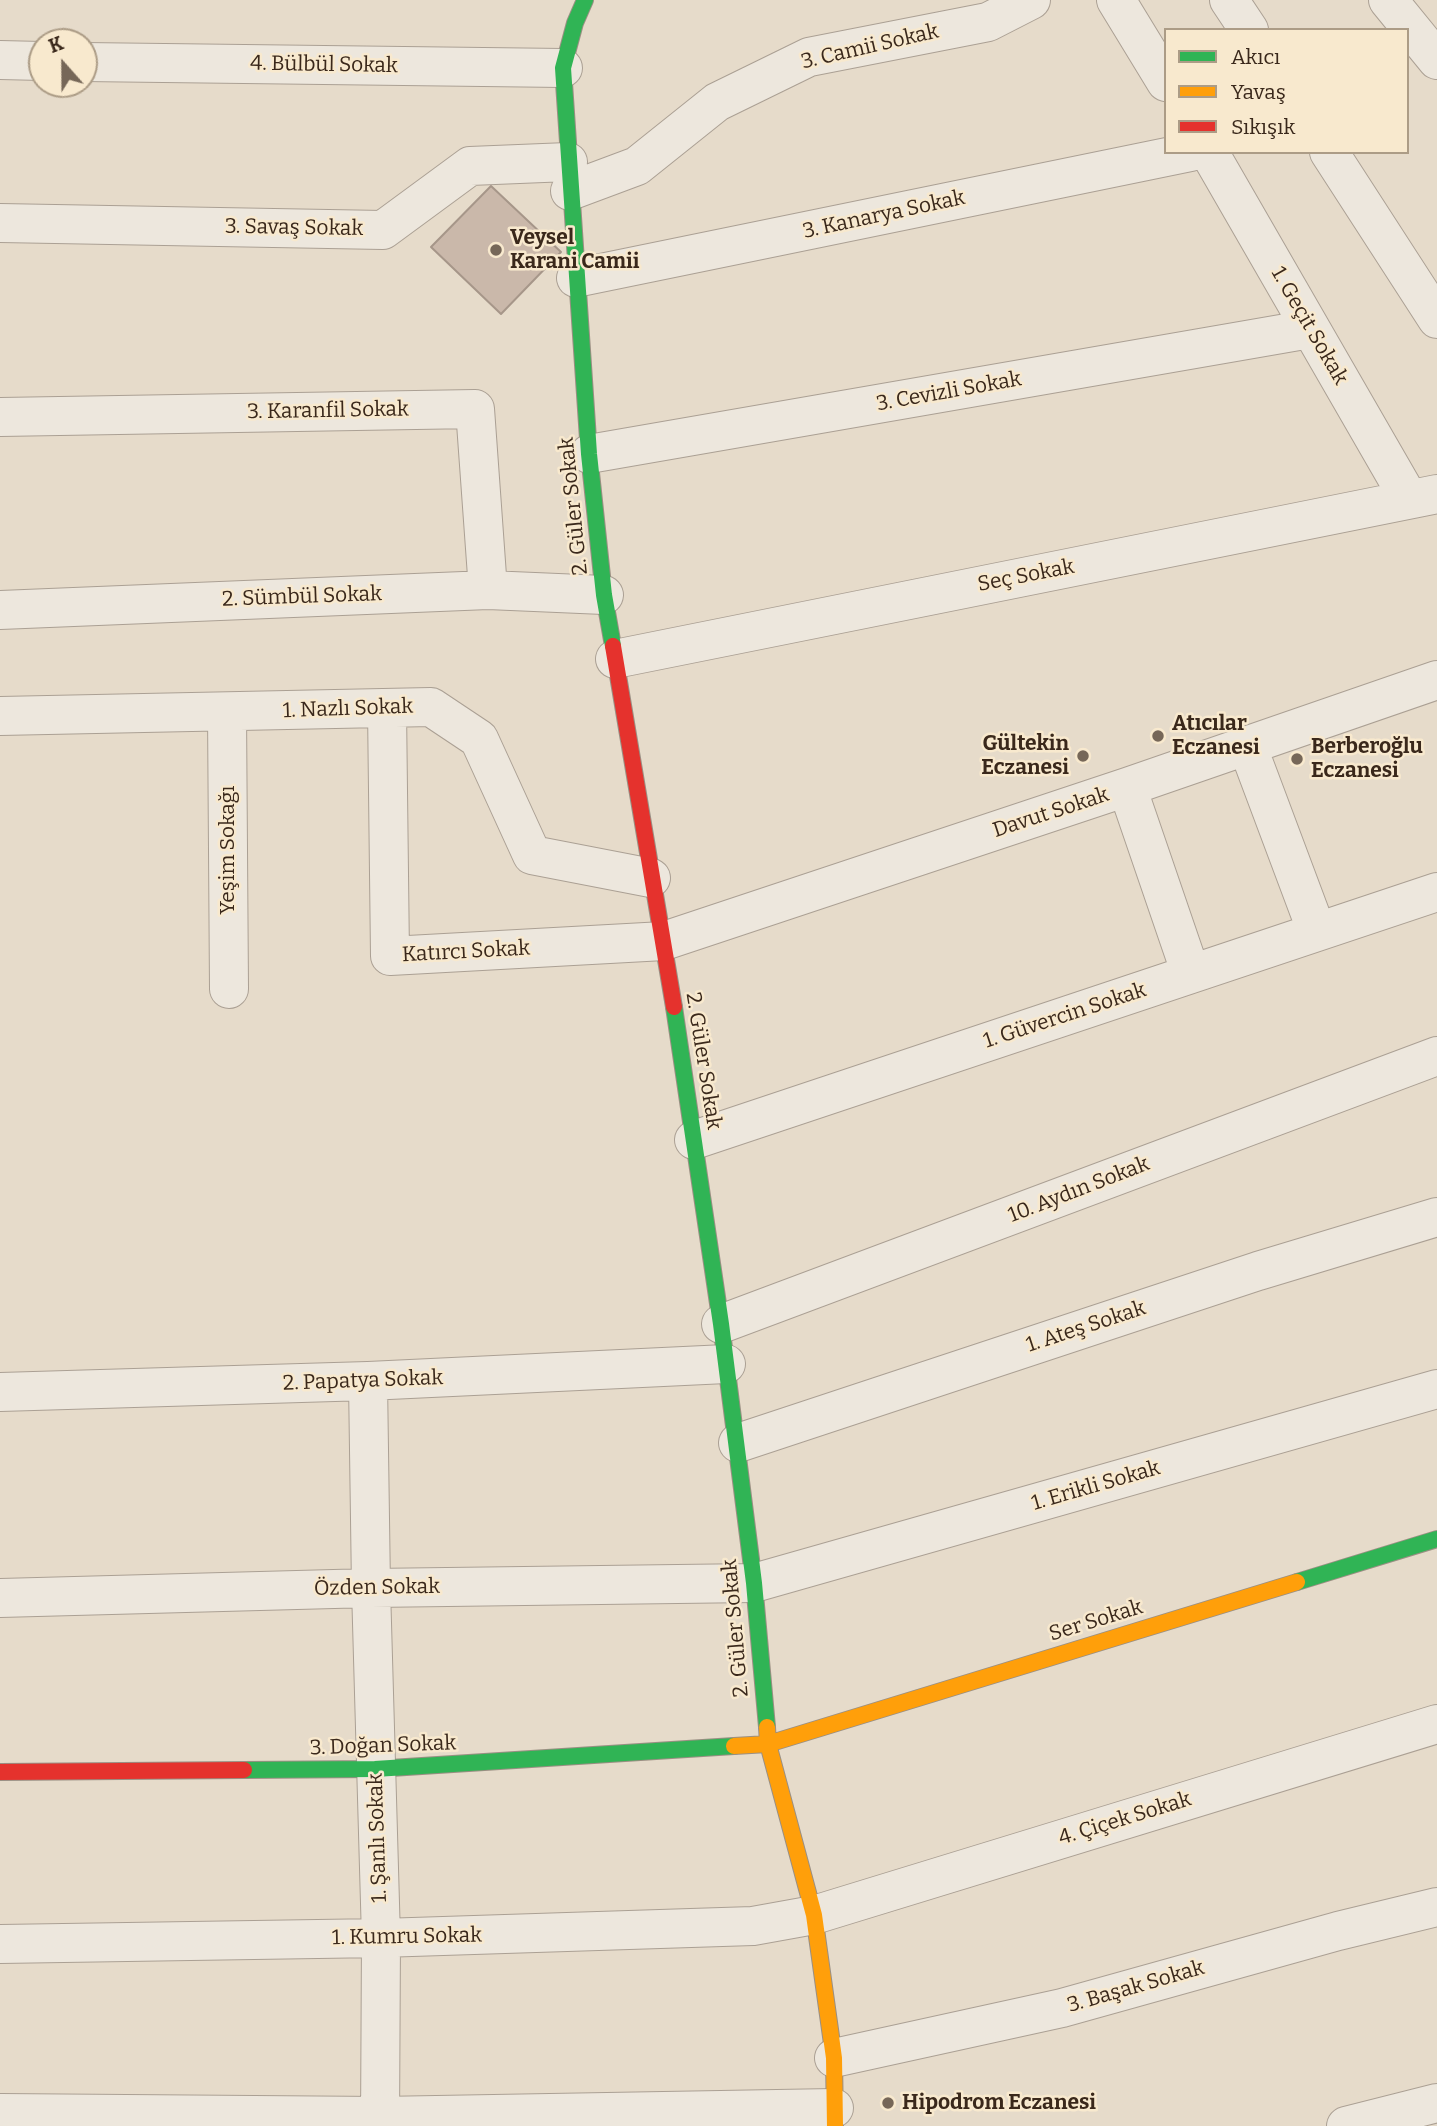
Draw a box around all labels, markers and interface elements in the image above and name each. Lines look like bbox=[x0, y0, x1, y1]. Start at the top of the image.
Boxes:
street label: 3. Camii Sokak bbox=[799, 19, 941, 75]
north arrow bbox=[28, 28, 98, 98]
legend bbox=[1164, 28, 1409, 154]
text: K bbox=[46, 32, 67, 58]
text: Akıcı bbox=[1231, 44, 1280, 70]
street label: 4. Bülbül Sokak bbox=[250, 51, 398, 79]
text: Yavaş bbox=[1231, 79, 1286, 105]
text: Sıkışık bbox=[1231, 114, 1295, 140]
street label: 3. Kanarya Sokak bbox=[801, 186, 967, 244]
street label: 3. Savaş Sokak bbox=[225, 214, 363, 242]
place label: Veysel Karani Camii bbox=[510, 225, 639, 275]
marker: Veysel Karani Camii bbox=[488, 242, 504, 258]
street label: 1. Geçit Sokak bbox=[1265, 263, 1353, 389]
street label: 3. Cevizli Sokak bbox=[875, 367, 1023, 417]
street label: 3. Karanfil Sokak bbox=[247, 397, 409, 425]
street label: 2. Güler Sokak bbox=[554, 436, 594, 576]
street label: Seç Sokak bbox=[976, 554, 1076, 598]
street label: 2. Sümbül Sokak bbox=[222, 582, 382, 612]
street label: 1. Nazlı Sokak bbox=[282, 694, 414, 724]
place label: Atıcılar Eczanesi bbox=[1172, 711, 1260, 761]
marker: Atıcılar Eczanesi bbox=[1150, 728, 1166, 744]
place label: Gültekin Eczanesi bbox=[981, 731, 1069, 781]
place label: Berberoğlu Eczanesi bbox=[1311, 734, 1423, 784]
marker: Gültekin Eczanesi bbox=[1075, 748, 1091, 764]
marker: Berberoğlu Eczanesi bbox=[1289, 751, 1305, 767]
street label: Davut Sokak bbox=[990, 782, 1112, 844]
street label: Yeşim Sokağı bbox=[215, 785, 241, 915]
street label: Katırcı Sokak bbox=[401, 936, 531, 968]
street label: 1. Güvercin Sokak bbox=[981, 978, 1149, 1054]
street label: 2. Güler Sokak bbox=[680, 991, 726, 1131]
street label: 10. Aydın Sokak bbox=[1005, 1152, 1153, 1228]
street label: 1. Ateş Sokak bbox=[1023, 1296, 1149, 1358]
street label: 2. Papatya Sokak bbox=[282, 1366, 444, 1396]
street label: 1. Erikli Sokak bbox=[1029, 1456, 1163, 1516]
street label: 2. Güler Sokak bbox=[717, 1558, 755, 1698]
street label: Özden Sokak bbox=[314, 1574, 440, 1602]
street label: Ser Sokak bbox=[1046, 1595, 1146, 1647]
street label: 3. Doğan Sokak bbox=[309, 1731, 457, 1761]
street label: 1. Şanlı Sokak bbox=[363, 1773, 393, 1903]
street label: 4. Çiçek Sokak bbox=[1056, 1787, 1194, 1851]
street label: 1. Kumru Sokak bbox=[332, 1923, 482, 1951]
street label: 3. Başak Sokak bbox=[1065, 1955, 1207, 2019]
place label: Hipodrom Eczanesi bbox=[902, 2090, 1096, 2116]
marker: Hipodrom Eczanesi bbox=[880, 2095, 896, 2111]

